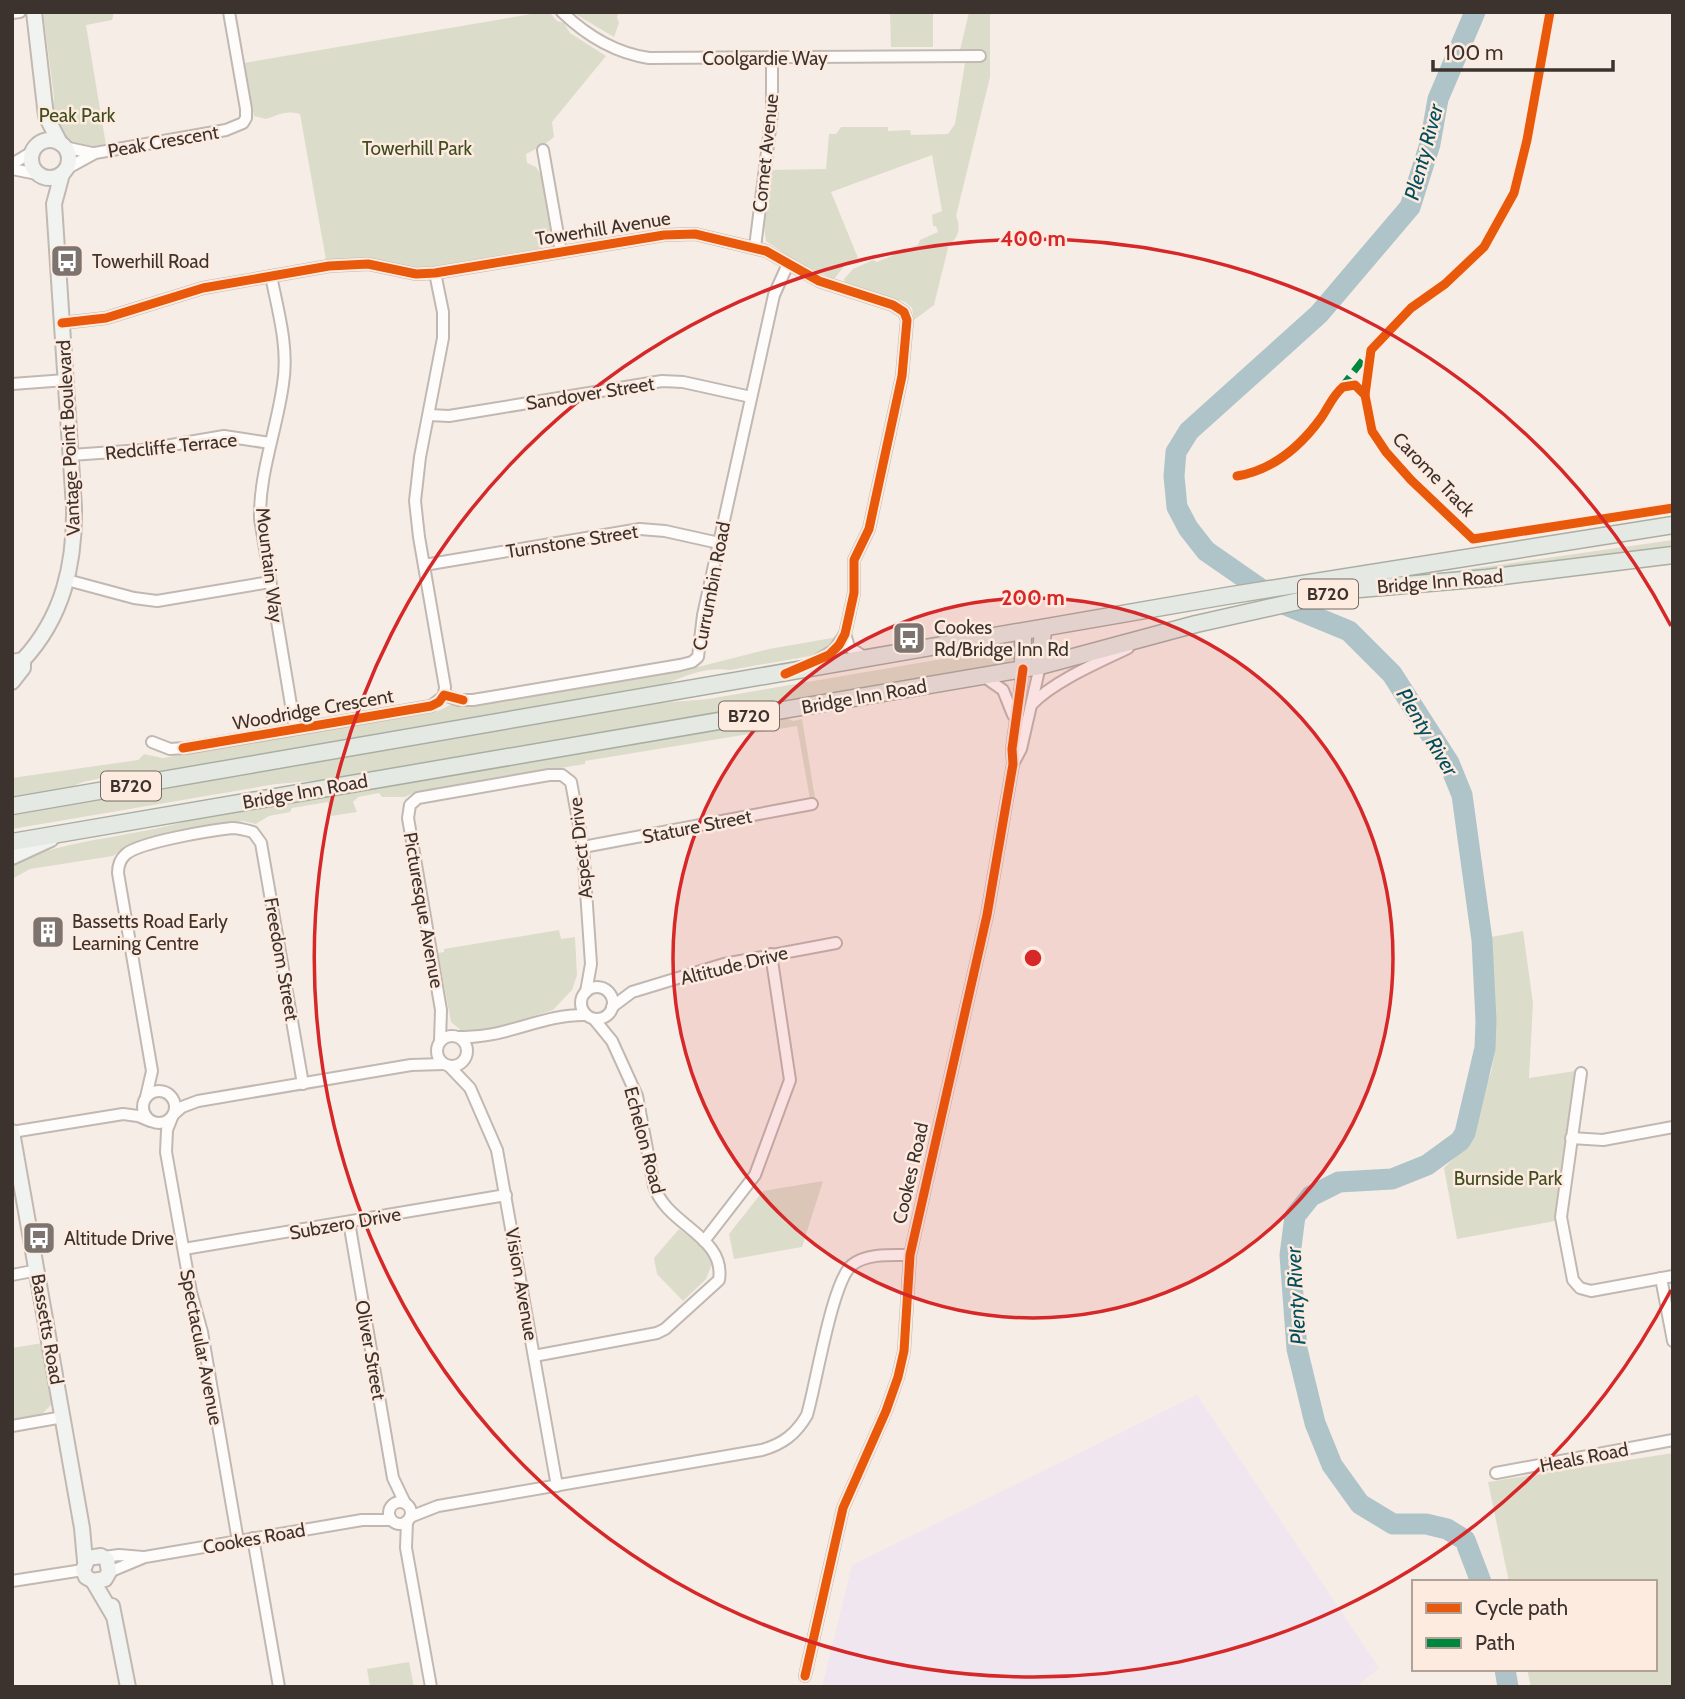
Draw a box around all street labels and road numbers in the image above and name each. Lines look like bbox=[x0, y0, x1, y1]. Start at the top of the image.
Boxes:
street label: Coolgardie Way bbox=[702, 47, 828, 70]
street label: Comet Avenue bbox=[748, 92, 783, 214]
street label: Peak Crescent bbox=[106, 120, 221, 163]
street label: Towerhill Avenue bbox=[534, 206, 672, 251]
street label: Vantage Point Boulevard bbox=[52, 339, 85, 536]
street label: Sandover Street bbox=[524, 372, 657, 415]
street label: Carome Track bbox=[1388, 427, 1480, 522]
street label: Redcliffe Terrace bbox=[104, 428, 238, 465]
street label: Mountain Way bbox=[251, 506, 288, 624]
street label: Turnstone Street bbox=[505, 520, 640, 563]
street label: Currumbin Road bbox=[688, 520, 735, 652]
street label: Bridge Inn Road bbox=[1376, 565, 1504, 598]
road number: B720 bbox=[1298, 580, 1358, 608]
street label: Bridge Inn Road bbox=[800, 674, 928, 719]
street label: Woodridge Crescent bbox=[231, 684, 396, 735]
road number: B720 bbox=[719, 702, 779, 730]
street label: Bridge Inn Road bbox=[241, 769, 369, 814]
road number: B720 bbox=[101, 772, 161, 800]
street label: Aspect Drive bbox=[564, 796, 597, 900]
street label: Stature Street bbox=[640, 804, 754, 848]
street label: Picturesque Avenue bbox=[398, 830, 449, 990]
street label: Freedom Street bbox=[259, 896, 304, 1023]
street label: Altitude Drive bbox=[678, 941, 790, 990]
street label: Echelon Road bbox=[619, 1084, 670, 1196]
street label: Cookes Road bbox=[888, 1120, 933, 1226]
street label: Subzero Drive bbox=[288, 1202, 403, 1245]
street label: Vision Avenue bbox=[500, 1226, 543, 1342]
street label: Spectacular Avenue bbox=[175, 1267, 228, 1427]
street label: Bassetts Road bbox=[26, 1272, 69, 1386]
street label: Oliver Street bbox=[350, 1298, 391, 1402]
street label: Heals Road bbox=[1538, 1438, 1630, 1477]
street label: Cookes Road bbox=[201, 1518, 307, 1559]

